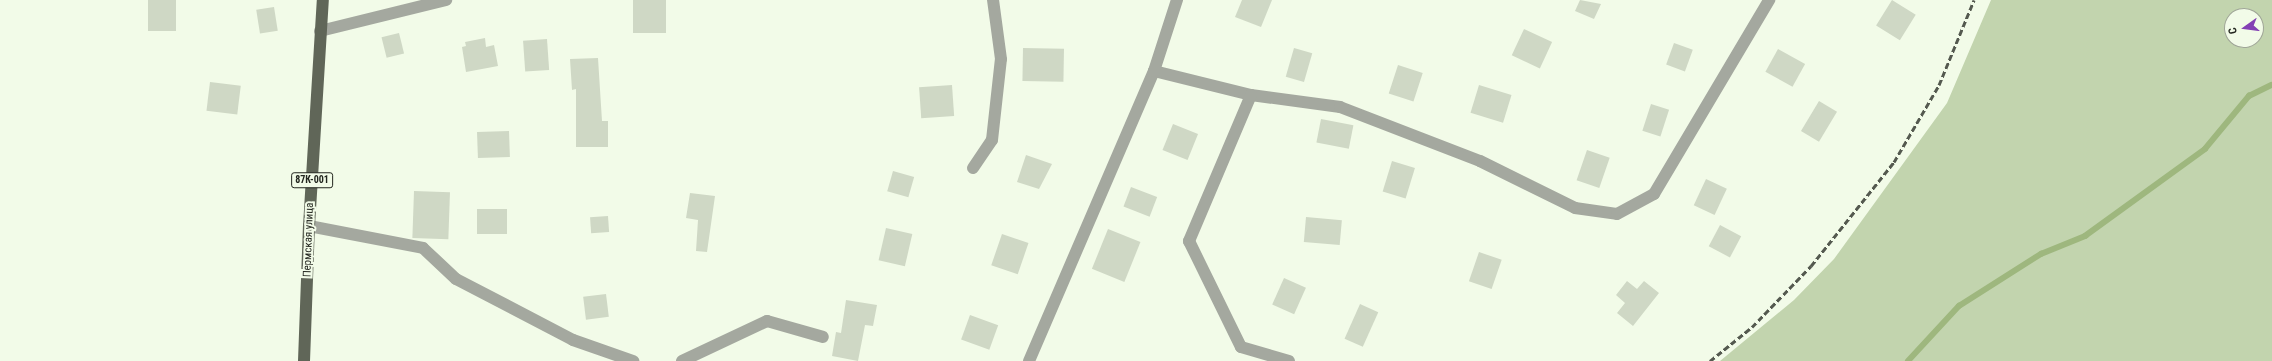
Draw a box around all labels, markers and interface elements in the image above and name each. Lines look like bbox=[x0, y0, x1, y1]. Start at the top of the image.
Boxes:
north arrow bbox=[2224, 8, 2264, 48]
text: С bbox=[2226, 26, 2240, 35]
road number: 87К-001 bbox=[291, 172, 333, 188]
street label: Пермская улица bbox=[301, 202, 317, 278]

